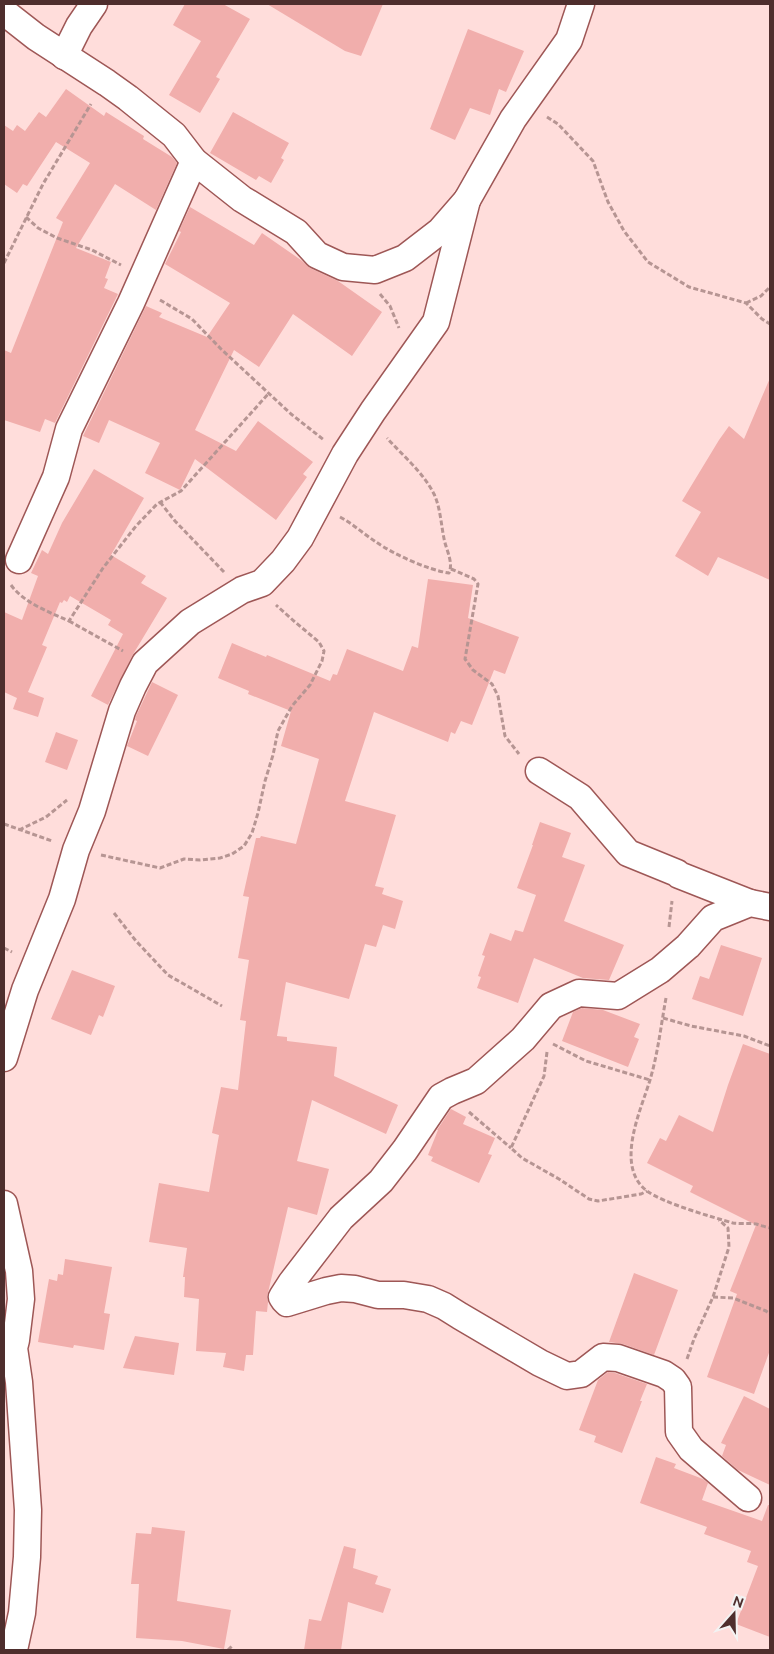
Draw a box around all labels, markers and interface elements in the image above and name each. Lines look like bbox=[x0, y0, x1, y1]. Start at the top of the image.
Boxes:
north arrow bbox=[709, 1589, 759, 1639]
text: N bbox=[731, 1592, 746, 1611]

